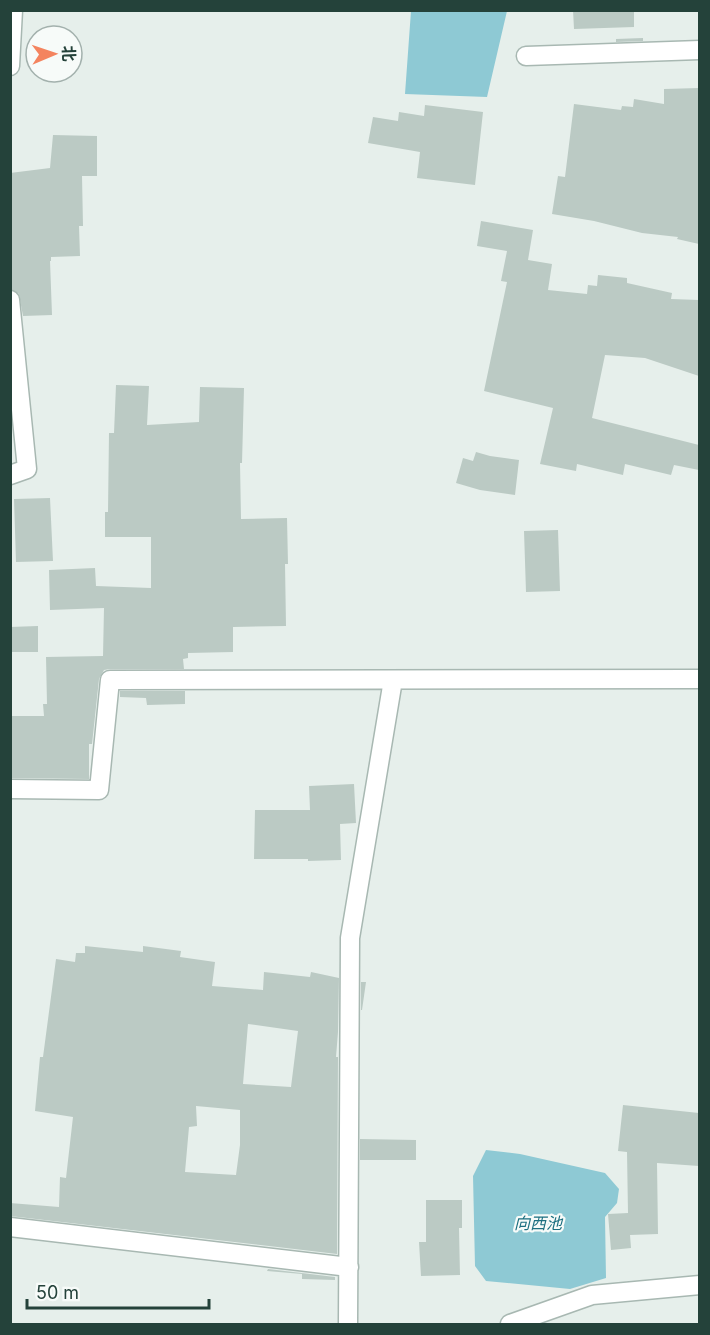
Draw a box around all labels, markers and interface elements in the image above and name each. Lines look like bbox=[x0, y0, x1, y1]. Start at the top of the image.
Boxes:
north arrow bbox=[24, 24, 84, 84]
text: 北 bbox=[59, 45, 79, 62]
water label: 向西池 bbox=[514, 1213, 564, 1233]
scale bar bbox=[27, 1272, 208, 1310]
text: 50 m bbox=[36, 1282, 79, 1303]

